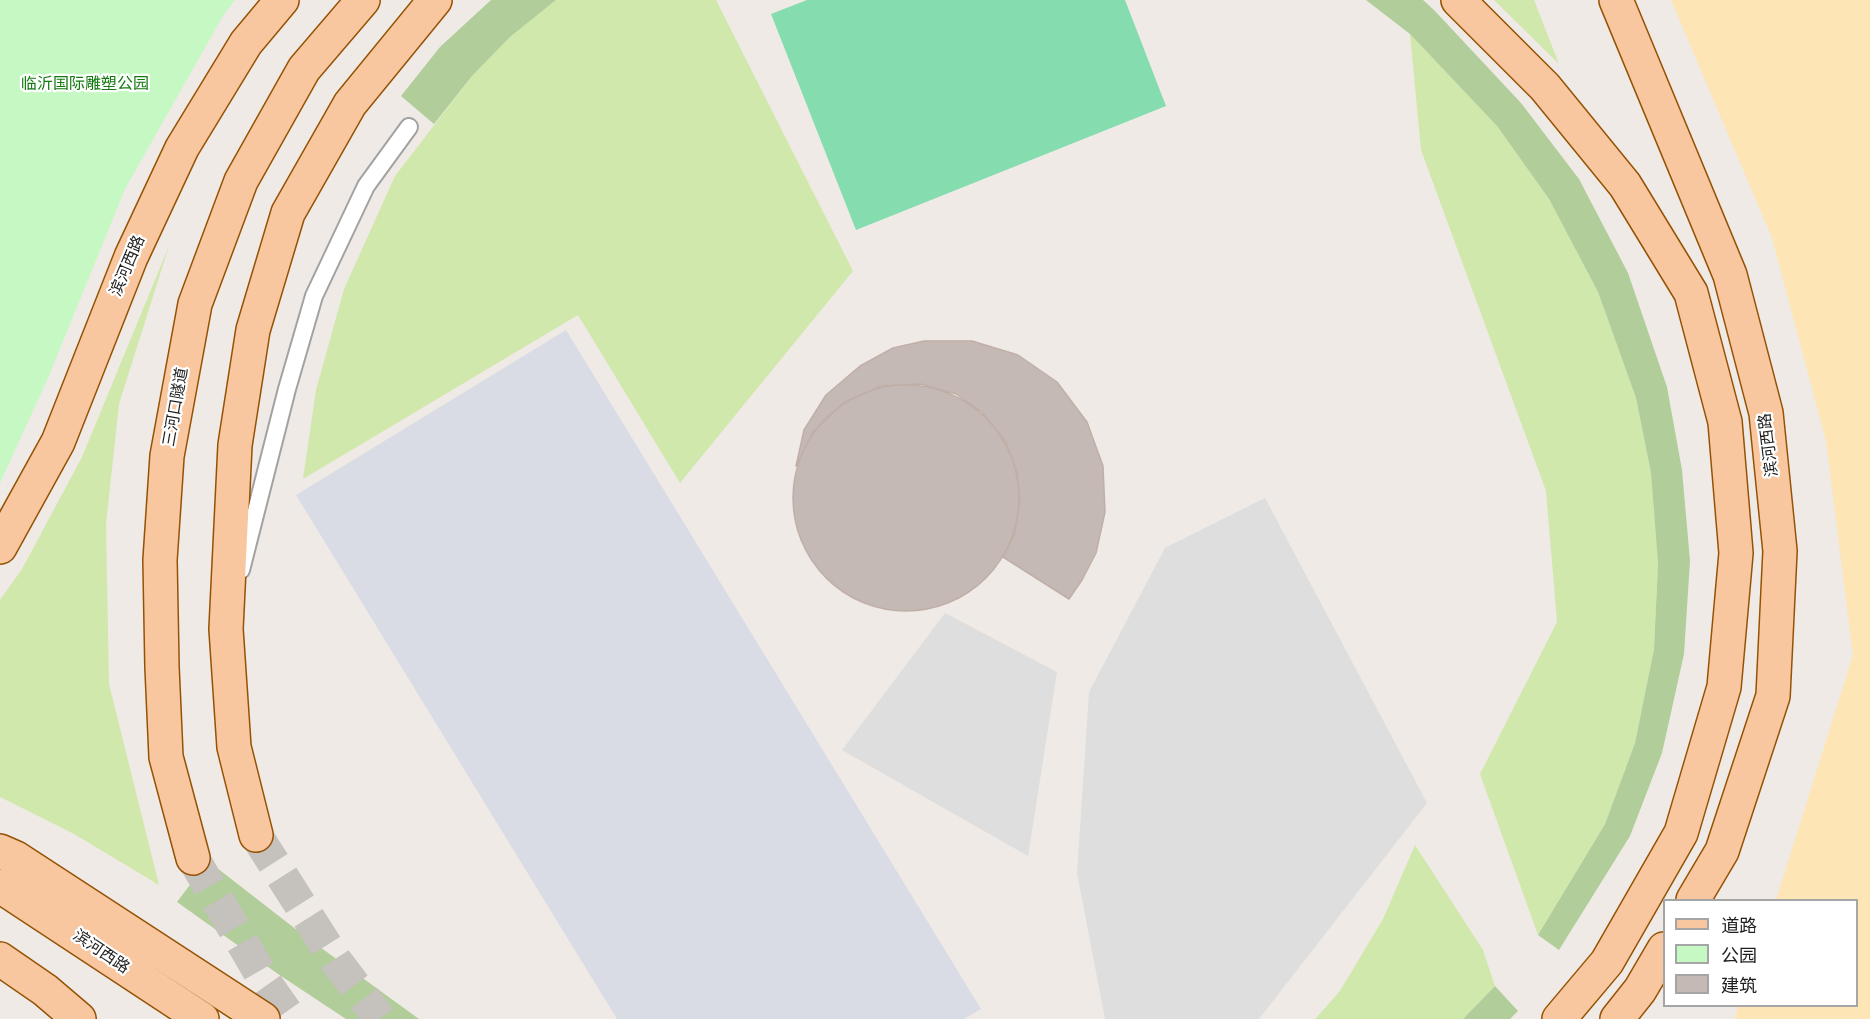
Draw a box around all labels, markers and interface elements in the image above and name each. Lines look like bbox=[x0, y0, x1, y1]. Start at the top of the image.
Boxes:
park label: 临沂国际雕塑公园 bbox=[21, 75, 149, 95]
street label: 滨河西路 bbox=[107, 233, 149, 299]
street label: 三河口隧道 bbox=[160, 366, 192, 448]
street label: 滨河西路 bbox=[1756, 412, 1782, 478]
legend bbox=[1663, 899, 1858, 1007]
text: 道路 bbox=[1721, 915, 1757, 937]
street label: 滨河西路 bbox=[69, 926, 133, 978]
text: 公园 bbox=[1721, 945, 1757, 967]
text: 建筑 bbox=[1721, 975, 1757, 997]

